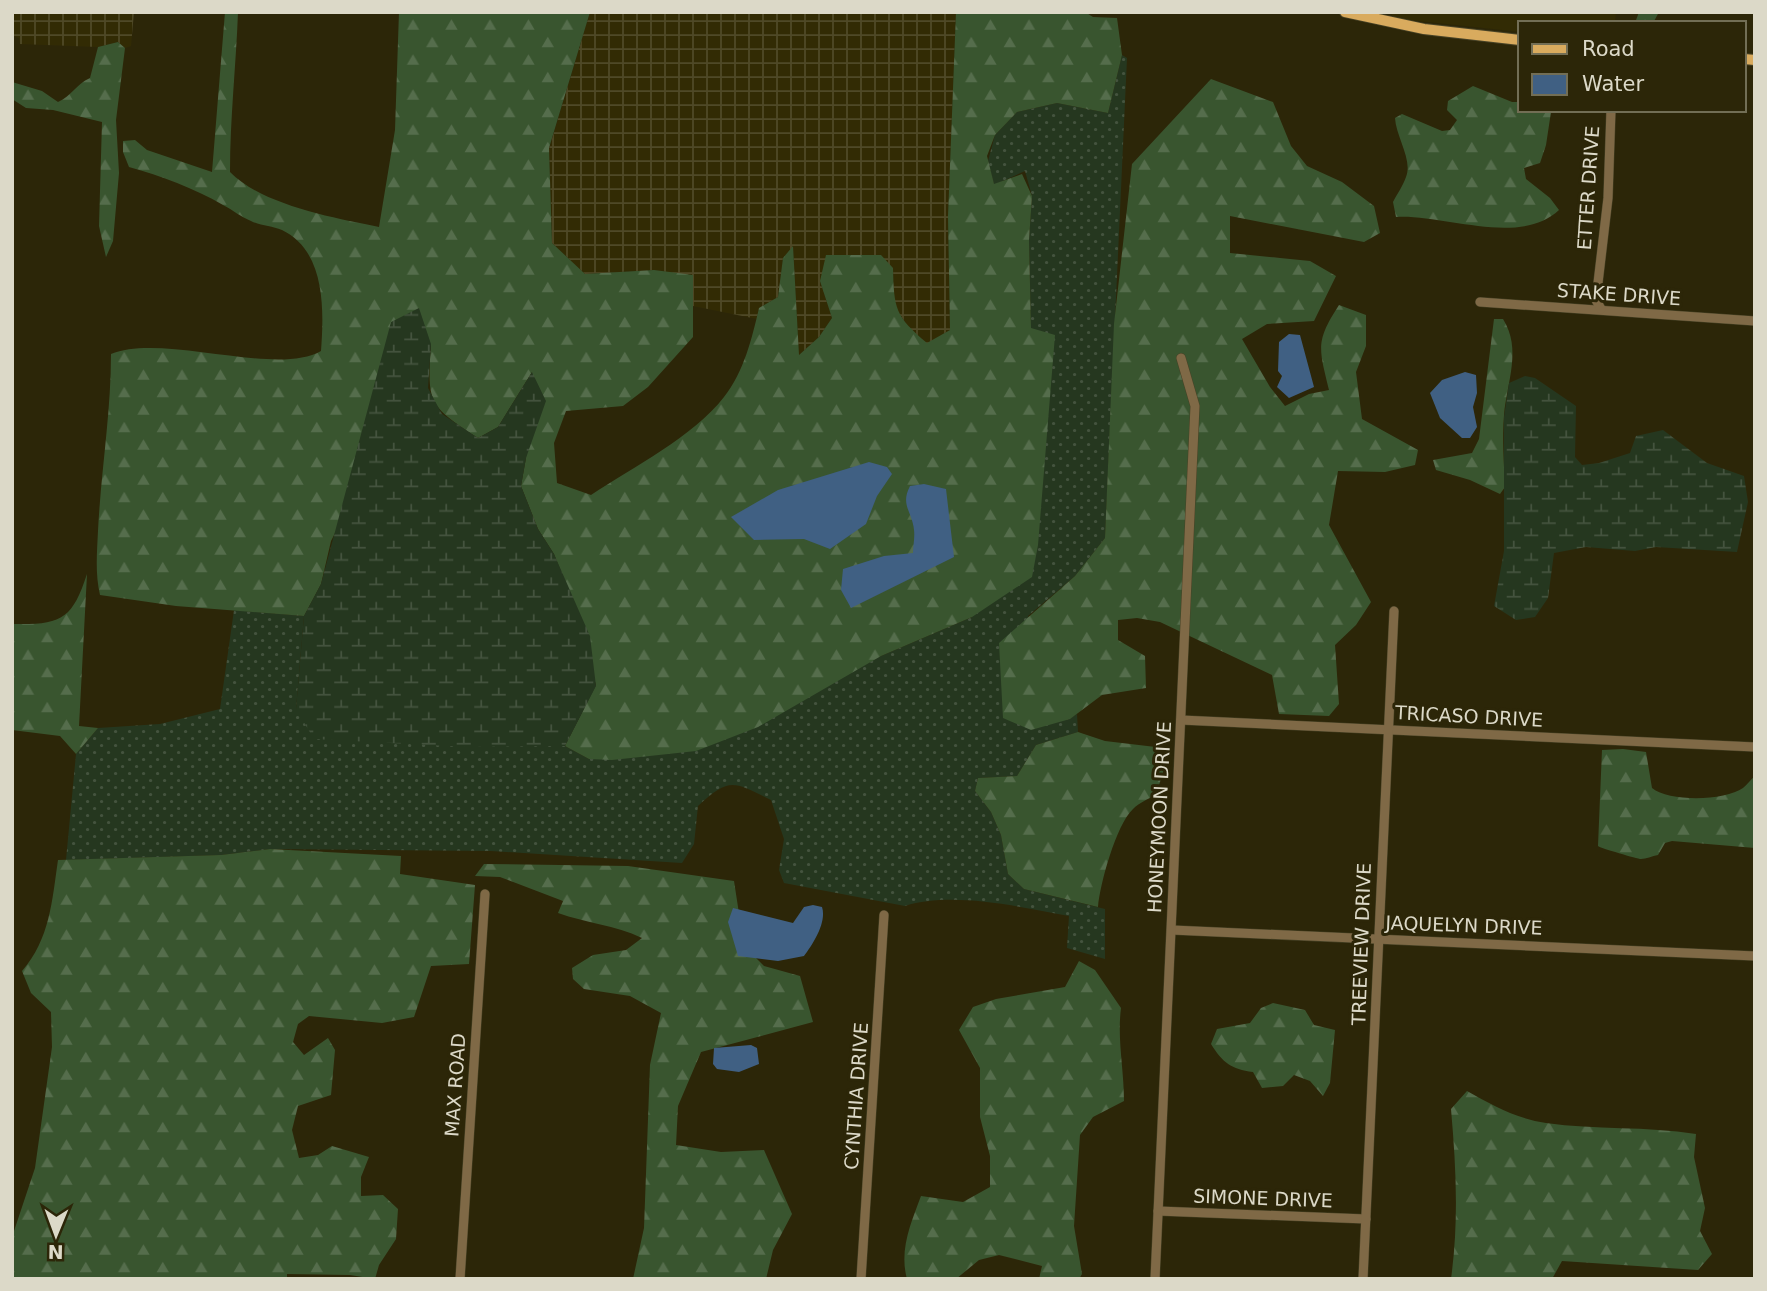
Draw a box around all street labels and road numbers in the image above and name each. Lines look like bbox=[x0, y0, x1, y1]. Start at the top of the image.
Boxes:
street label: ETTER DRIVE bbox=[1573, 125, 1603, 251]
street label: STAKE DRIVE bbox=[1556, 279, 1682, 309]
street label: TRICASO DRIVE bbox=[1393, 701, 1544, 731]
street label: HONEYMOON DRIVE bbox=[1143, 721, 1175, 913]
street label: TREEVIEW DRIVE bbox=[1347, 862, 1375, 1027]
street label: JAQUELYN DRIVE bbox=[1384, 911, 1543, 939]
street label: CYNTHIA DRIVE bbox=[840, 1022, 872, 1170]
street label: MAX ROAD bbox=[440, 1032, 470, 1138]
street label: SIMONE DRIVE bbox=[1193, 1185, 1333, 1211]

